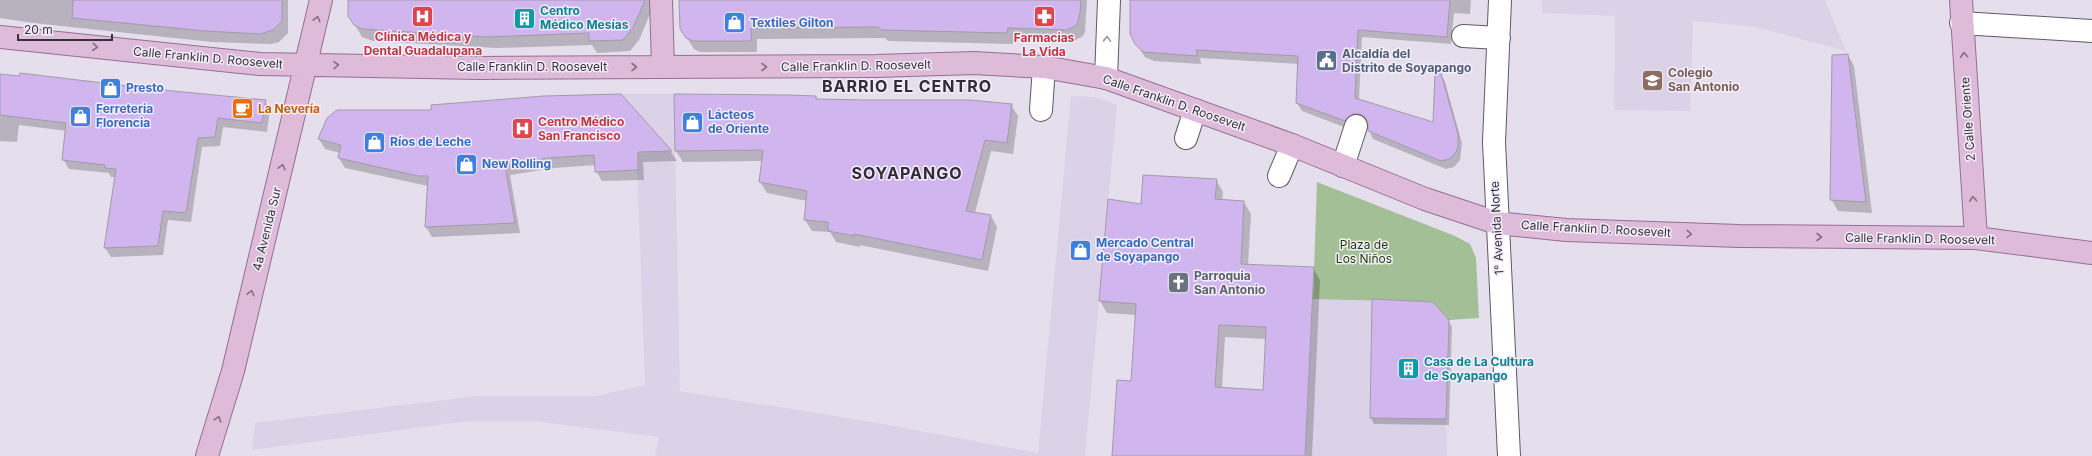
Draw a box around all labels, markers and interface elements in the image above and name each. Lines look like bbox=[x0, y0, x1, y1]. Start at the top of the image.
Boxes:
hospital icon: Clínica Médica y Dental Guadalupana bbox=[410, 3, 436, 29]
place label: Centro Médico Mesías bbox=[540, 3, 629, 32]
pharmacy icon: Farmacias La Vida bbox=[1031, 4, 1057, 30]
building icon: Centro Médico Mesías bbox=[512, 5, 538, 31]
shop icon: Textiles Gilton bbox=[722, 10, 748, 36]
place label: Textiles Gilton bbox=[750, 15, 834, 30]
scale bar bbox=[18, 16, 112, 42]
one-way arrow bbox=[312, 16, 320, 22]
text: 20 m bbox=[24, 22, 53, 37]
place label: Clínica Médica y Dental Guadalupana bbox=[364, 29, 482, 58]
place label: Farmacias La Vida bbox=[1014, 30, 1075, 59]
one-way arrow bbox=[1103, 36, 1112, 42]
one-way arrow bbox=[91, 42, 98, 51]
street label: Calle Franklin D. Roosevelt bbox=[133, 43, 284, 72]
place label: Alcaldía del Distrito de Soyapango bbox=[1342, 46, 1471, 75]
public building icon: Alcaldía del Distrito de Soyapango bbox=[1314, 48, 1340, 74]
one-way arrow bbox=[1959, 52, 1968, 58]
street label: Calle Franklin D. Roosevelt bbox=[781, 57, 931, 74]
street label: Calle Franklin D. Roosevelt bbox=[457, 59, 607, 74]
one-way arrow bbox=[333, 61, 339, 69]
one-way arrow bbox=[631, 63, 637, 71]
one-way arrow bbox=[761, 63, 767, 71]
place label: Colegio San Antonio bbox=[1668, 65, 1739, 94]
school or university icon: Colegio San Antonio bbox=[1639, 67, 1665, 93]
street label: Calle Franklin D. Roosevelt bbox=[1101, 71, 1248, 134]
shop icon: Presto bbox=[98, 75, 124, 101]
district label: BARRIO EL CENTRO bbox=[822, 76, 992, 96]
street label: 2 Calle Oriente bbox=[1957, 77, 1978, 161]
place label: Presto bbox=[126, 80, 164, 95]
cafe icon: La Nevería bbox=[229, 96, 255, 122]
place label: Ferreteria Florencia bbox=[96, 101, 153, 130]
place label: La Nevería bbox=[258, 101, 320, 116]
shop icon: Ferreteria Florencia bbox=[68, 103, 94, 129]
place label: Lácteos de Oriente bbox=[708, 107, 769, 136]
shop icon: Lácteos de Oriente bbox=[679, 109, 705, 135]
place label: Centro Médico San Francisco bbox=[538, 114, 624, 143]
hospital icon: Centro Médico San Francisco bbox=[509, 116, 535, 142]
shop icon: Ríos de Leche bbox=[361, 129, 387, 155]
place label: Ríos de Leche bbox=[390, 134, 471, 149]
shop icon: New Rolling bbox=[454, 151, 480, 177]
place label: New Rolling bbox=[482, 156, 551, 171]
one-way arrow bbox=[277, 163, 286, 170]
district label: SOYAPANGO bbox=[851, 163, 963, 183]
street label: 1° Avenida Norte bbox=[1487, 181, 1506, 275]
street label: 4a Avenida Sur bbox=[249, 185, 284, 272]
one-way arrow bbox=[1969, 196, 1978, 202]
street label: Calle Franklin D. Roosevelt bbox=[1521, 217, 1671, 240]
one-way arrow bbox=[1686, 230, 1692, 239]
street label: Calle Franklin D. Roosevelt bbox=[1845, 230, 1995, 247]
one-way arrow bbox=[1816, 232, 1822, 241]
place label: Mercado Central de Soyapango bbox=[1096, 235, 1194, 264]
shop icon: Mercado Central de Soyapango bbox=[1067, 237, 1093, 263]
park label: Plaza de Los Niños bbox=[1336, 237, 1392, 266]
place label: Parroquia San Antonio bbox=[1194, 268, 1265, 297]
church icon: Parroquia San Antonio bbox=[1166, 270, 1192, 296]
one-way arrow bbox=[247, 290, 255, 296]
place label: Casa de La Cultura de Soyapango bbox=[1424, 354, 1534, 383]
building icon: Casa de La Cultura de Soyapango bbox=[1396, 356, 1422, 382]
one-way arrow bbox=[213, 415, 222, 422]

